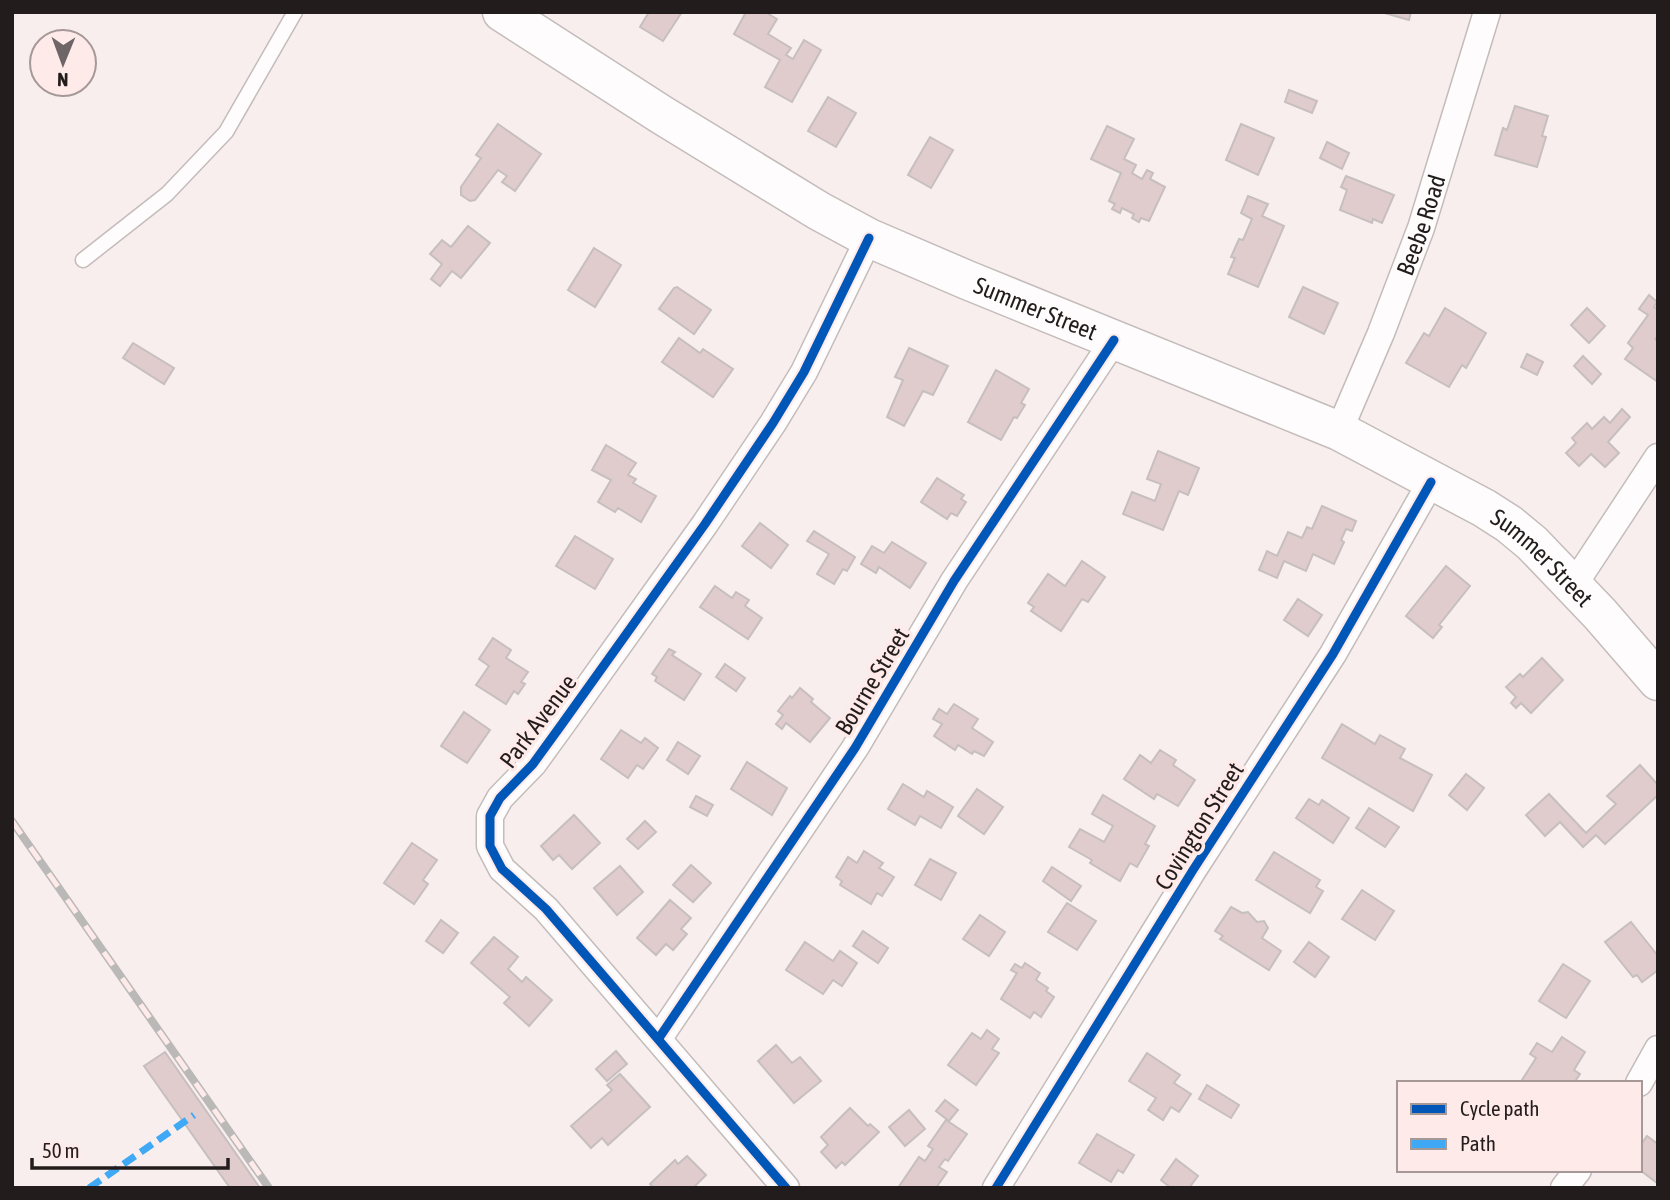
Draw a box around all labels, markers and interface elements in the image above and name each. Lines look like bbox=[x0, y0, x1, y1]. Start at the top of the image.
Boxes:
north arrow bbox=[28, 28, 98, 98]
text: N bbox=[57, 69, 69, 91]
street label: Beebe Road bbox=[1391, 171, 1450, 279]
street label: Summer Street bbox=[970, 271, 1101, 345]
street label: Summer Street bbox=[1486, 503, 1599, 612]
street label: Bourne Street bbox=[830, 623, 914, 739]
street label: Park Avenue bbox=[494, 669, 582, 773]
street label: Covington Street bbox=[1149, 757, 1249, 895]
legend bbox=[1397, 1081, 1642, 1172]
text: Cycle path bbox=[1460, 1096, 1539, 1120]
scale bar bbox=[32, 1126, 228, 1170]
text: Path bbox=[1460, 1131, 1496, 1155]
text: 50 m bbox=[42, 1138, 80, 1162]

